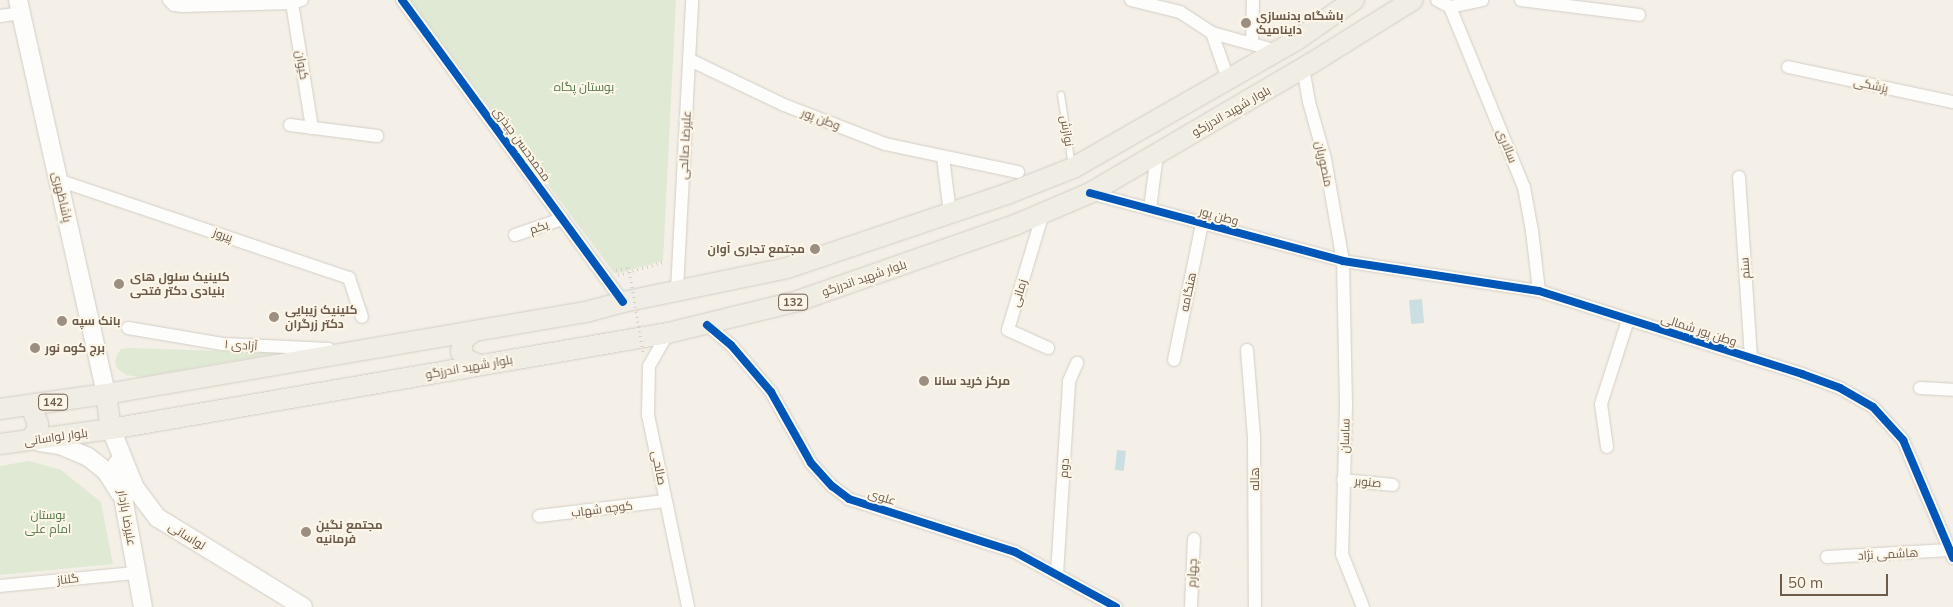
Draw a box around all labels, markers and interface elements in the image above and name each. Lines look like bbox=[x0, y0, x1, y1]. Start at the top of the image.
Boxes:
place label: باشگاه بدنسازی داینامیک bbox=[1256, 9, 1343, 37]
marker: باشگاه بدنسازی داینامیک bbox=[1240, 17, 1252, 29]
street label: کیوان bbox=[293, 49, 311, 81]
street label: پزشکی bbox=[1852, 74, 1890, 96]
park label: بوستان پگاه bbox=[554, 80, 614, 94]
street label: بلوار شهید اندرزگو bbox=[1189, 83, 1273, 139]
street label: محمدحسن چیذری bbox=[490, 104, 554, 184]
street label: وطن پور bbox=[800, 105, 842, 133]
street label: علیرضا صالحی bbox=[676, 110, 694, 180]
street label: نوازش bbox=[1057, 115, 1077, 147]
street label: سالاری bbox=[1494, 127, 1520, 165]
street label: منصوریان bbox=[1312, 140, 1336, 188]
street label: پاشاظهری bbox=[49, 170, 75, 224]
street label: وطن پور bbox=[1198, 204, 1240, 228]
street label: یکم bbox=[528, 217, 550, 237]
street label: پیروز bbox=[211, 225, 235, 245]
place label: مجتمع تجاری آوان bbox=[708, 242, 805, 256]
marker: مجتمع تجاری آوان bbox=[809, 243, 821, 255]
street label: بلوار شهید اندرزگو bbox=[820, 257, 908, 299]
street label: سنم bbox=[1737, 257, 1753, 279]
place label: کلینیک سلول های بنیادی دکتر فتحی bbox=[130, 270, 230, 298]
street label: هنگامه bbox=[1177, 271, 1199, 313]
marker: کلینیک سلول های بنیادی دکتر فتحی bbox=[112, 277, 126, 291]
street label: زمانی bbox=[1008, 277, 1030, 309]
road number: 132 bbox=[778, 294, 808, 310]
place label: کلینیک زیبایی دکتر زرگران bbox=[285, 303, 357, 331]
marker: کلینیک زیبایی دکتر زرگران bbox=[267, 310, 281, 324]
street label: وطن پور شمالی bbox=[1659, 311, 1739, 349]
place label: بانک سپه bbox=[72, 314, 121, 328]
marker: بانک سپه bbox=[56, 315, 68, 327]
street label: آزادی ۱ bbox=[224, 337, 258, 353]
place label: برج کوه نور bbox=[45, 341, 105, 355]
marker: برج کوه نور bbox=[29, 342, 41, 354]
street label: بلوار شهید اندرزگو bbox=[424, 352, 514, 382]
place label: مرکز خرید سانا bbox=[934, 374, 1010, 388]
marker: مرکز خرید سانا bbox=[918, 375, 930, 387]
road number: 142 bbox=[38, 394, 68, 411]
street label: ساسان bbox=[1337, 418, 1353, 454]
street label: بلوار لواسانی bbox=[23, 425, 89, 449]
street label: صالحی bbox=[649, 450, 669, 486]
street label: دوم bbox=[1056, 458, 1072, 478]
street label: هاله bbox=[1248, 467, 1262, 491]
street label: صنوبر bbox=[1354, 474, 1382, 490]
street label: علوی bbox=[866, 486, 898, 508]
street label: علیرضا بازدار bbox=[115, 489, 139, 547]
street label: کوچه شهاب bbox=[570, 498, 634, 520]
park label: بوستان امام علی bbox=[25, 508, 71, 536]
place label: مجتمع نگین فرمانیه bbox=[316, 518, 383, 546]
street label: لواسانی bbox=[166, 519, 208, 553]
marker: مجتمع نگین فرمانیه bbox=[300, 526, 312, 538]
street label: هاشمی نژاد bbox=[1857, 545, 1919, 563]
street label: چهارم bbox=[1184, 558, 1200, 588]
scale bar bbox=[1783, 564, 1890, 596]
street label: گلناز bbox=[56, 571, 80, 587]
text: 50 m bbox=[1788, 573, 1823, 592]

